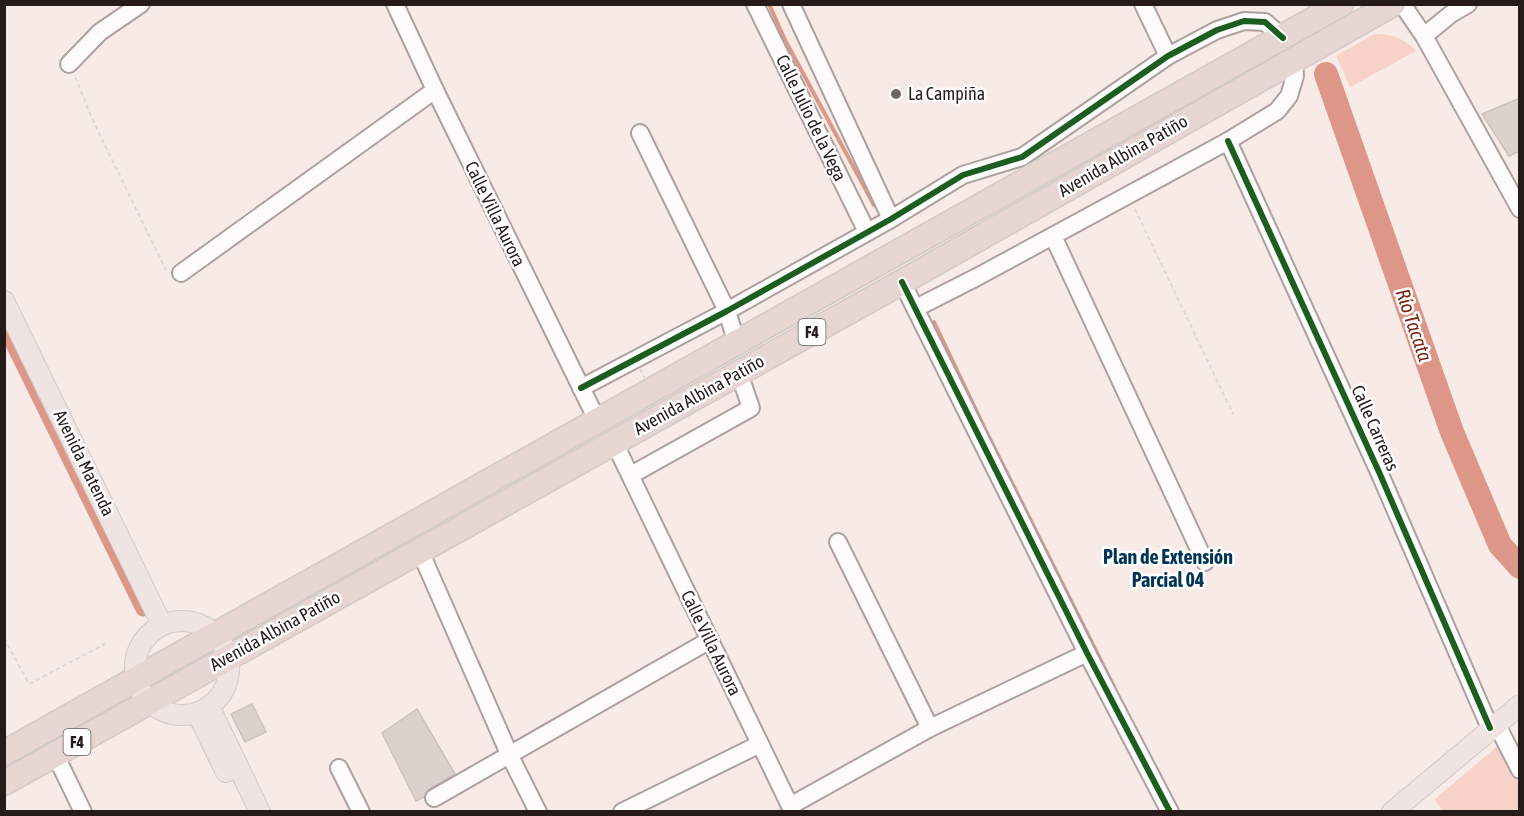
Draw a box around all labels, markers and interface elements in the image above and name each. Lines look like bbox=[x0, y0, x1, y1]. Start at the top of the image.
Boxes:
street label: Calle Julio de la Vega bbox=[772, 51, 851, 184]
place label: La Campiña bbox=[908, 83, 985, 104]
marker: La Campiña bbox=[889, 87, 903, 101]
street label: Avenida Albina Patiño bbox=[1054, 110, 1191, 201]
street label: Calle Villa Aurora bbox=[461, 158, 530, 270]
water label: Río Tacata bbox=[1391, 286, 1438, 364]
road number: F4 bbox=[798, 319, 826, 345]
street label: Avenida Albina Patiño bbox=[630, 350, 768, 439]
street label: Calle Carreras bbox=[1347, 382, 1404, 474]
street label: Avenida Matenda bbox=[50, 406, 119, 519]
district label: Plan de Extensión Parcial 04 bbox=[1103, 545, 1233, 591]
street label: Avenida Albina Patiño bbox=[206, 586, 344, 675]
street label: Calle Villa Aurora bbox=[677, 587, 746, 699]
road number: F4 bbox=[64, 729, 90, 755]

